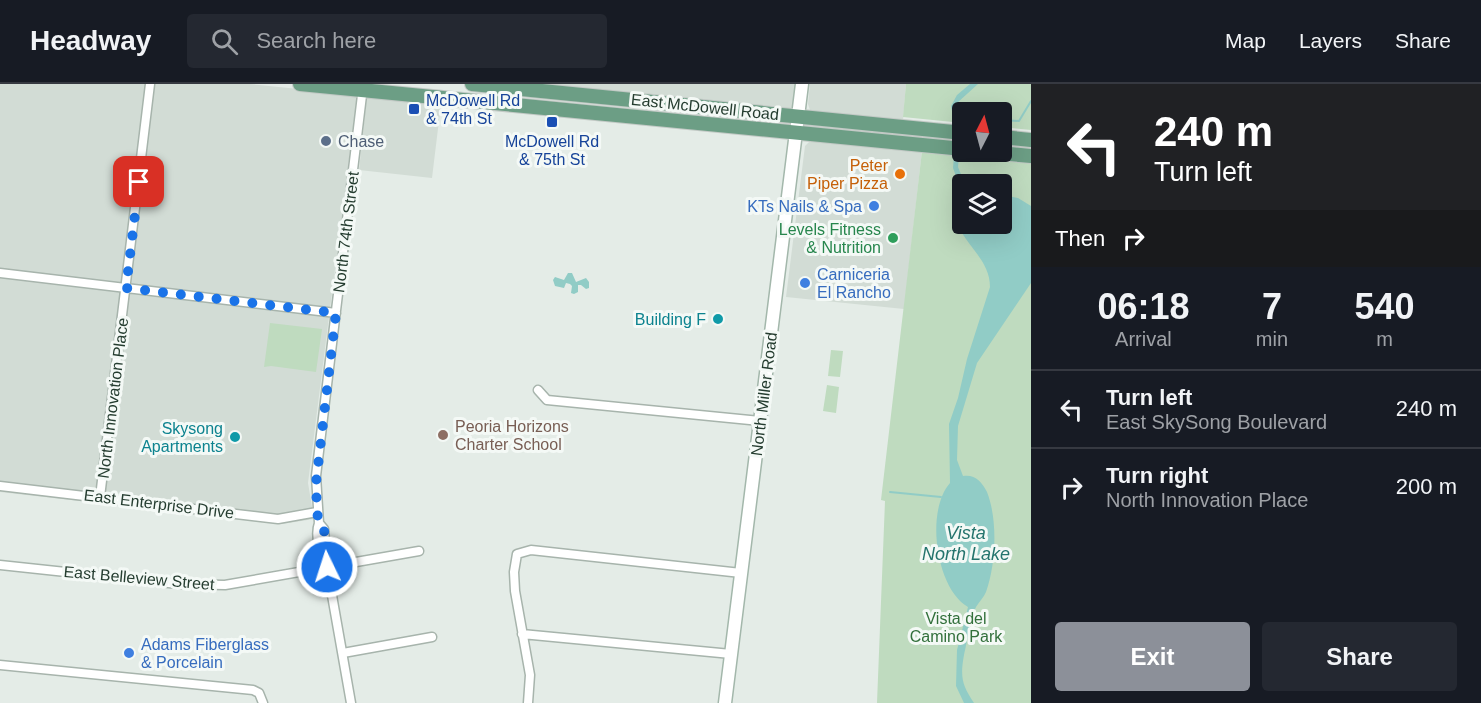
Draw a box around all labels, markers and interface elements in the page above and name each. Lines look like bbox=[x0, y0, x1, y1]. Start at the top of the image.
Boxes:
search box bbox=[187, 14, 607, 68]
text: Headway bbox=[30, 25, 151, 56]
icon: search bbox=[208, 25, 241, 58]
text: Search here bbox=[256, 28, 376, 53]
text: Map bbox=[1225, 29, 1266, 52]
text: Layers bbox=[1299, 29, 1362, 52]
text: Share bbox=[1395, 29, 1451, 52]
street label: East McDowell Road bbox=[630, 91, 780, 123]
place label: McDowell Rd & 74th St bbox=[426, 92, 520, 127]
marker: McDowell Rd & 74th St bbox=[407, 102, 421, 116]
north arrow bbox=[952, 102, 1012, 162]
map controls bbox=[952, 102, 1012, 234]
icon: left bbox=[1055, 108, 1133, 186]
text: 240 m bbox=[1154, 108, 1273, 155]
marker: McDowell Rd & 75th St bbox=[545, 115, 559, 129]
place label: Chase bbox=[338, 133, 384, 150]
place label: McDowell Rd & 75th St bbox=[505, 133, 599, 168]
marker: Chase bbox=[319, 134, 333, 148]
pin bbox=[113, 156, 164, 207]
place label: Peter Piper Pizza bbox=[807, 157, 889, 192]
text: Turn left bbox=[1154, 157, 1252, 187]
icon: arrive bbox=[122, 165, 155, 198]
marker: Peter Piper Pizza bbox=[893, 167, 907, 181]
street label: North 74th Street bbox=[330, 170, 362, 294]
button: layers bbox=[952, 174, 1012, 234]
place label: KTs Nails & Spa bbox=[747, 198, 862, 215]
marker: KTs Nails & Spa bbox=[867, 199, 881, 213]
place label: Levels Fitness & Nutrition bbox=[779, 221, 881, 256]
icon: right bbox=[1117, 222, 1150, 255]
text: Then bbox=[1055, 226, 1105, 251]
marker: Levels Fitness & Nutrition bbox=[886, 231, 900, 245]
place label: Carniceria El Rancho bbox=[817, 266, 891, 301]
marker: Carniceria El Rancho bbox=[798, 276, 812, 290]
text: 06:18 bbox=[1097, 286, 1189, 327]
text: 7 bbox=[1262, 286, 1282, 327]
text: 540 bbox=[1354, 286, 1415, 327]
place label: Building F bbox=[635, 311, 706, 328]
marker: Building F bbox=[711, 312, 725, 326]
street label: North Innovation Place bbox=[95, 317, 131, 479]
text: Arrival bbox=[1115, 328, 1172, 350]
text: min bbox=[1256, 328, 1288, 350]
text: m bbox=[1376, 328, 1393, 350]
street label: North Miller Road bbox=[748, 331, 780, 457]
text: Turn left bbox=[1106, 385, 1192, 410]
icon: left bbox=[1055, 393, 1088, 426]
text: 240 m bbox=[1396, 396, 1457, 421]
text: East SkySong Boulevard bbox=[1106, 411, 1327, 433]
place label: Peoria Horizons Charter School bbox=[455, 418, 569, 453]
place label: Skysong Apartments bbox=[141, 420, 223, 455]
marker: Peoria Horizons Charter School bbox=[436, 428, 450, 442]
marker: Skysong Apartments bbox=[228, 430, 242, 444]
text: Turn right bbox=[1106, 463, 1208, 488]
icon: right bbox=[1055, 471, 1088, 504]
text: 200 m bbox=[1396, 474, 1457, 499]
street label: East Enterprise Drive bbox=[83, 486, 235, 522]
text: North Innovation Place bbox=[1106, 489, 1308, 511]
water label: Vista North Lake bbox=[922, 523, 1010, 564]
position arrow bbox=[295, 535, 359, 599]
street label: East Belleview Street bbox=[63, 563, 216, 593]
park label: Vista del Camino Park bbox=[910, 610, 1003, 645]
button: Exit bbox=[1055, 622, 1250, 691]
button: Share bbox=[1262, 622, 1457, 691]
place label: Adams Fiberglass & Porcelain bbox=[141, 636, 269, 671]
marker: Adams Fiberglass & Porcelain bbox=[122, 646, 136, 660]

